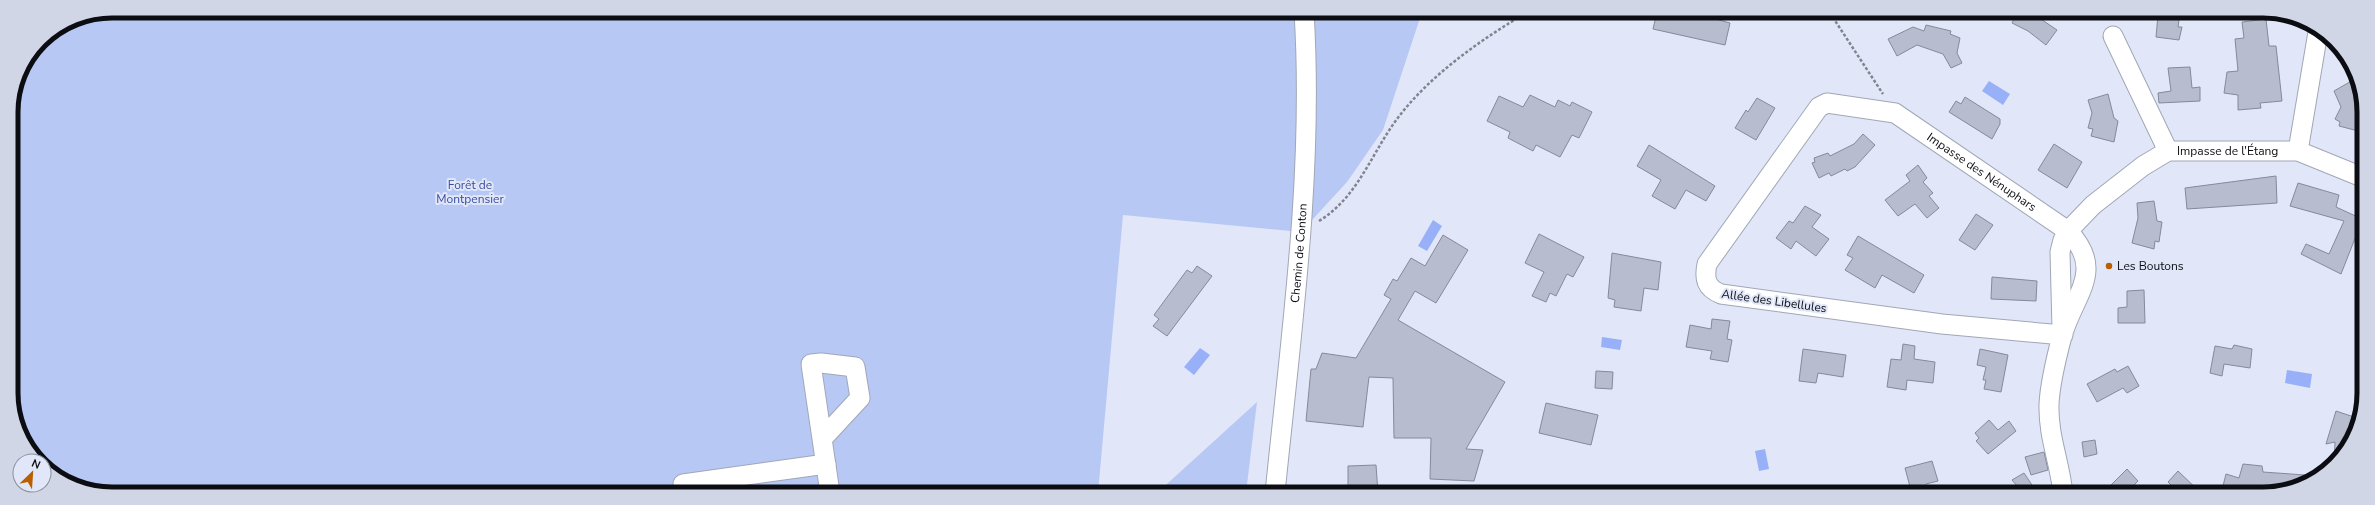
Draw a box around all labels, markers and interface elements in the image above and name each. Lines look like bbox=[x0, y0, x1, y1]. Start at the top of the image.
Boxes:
street label: Impasse des Nénuphars bbox=[1924, 129, 2040, 215]
street label: Impasse de l'Étang bbox=[2177, 143, 2278, 159]
park label: Forêt de Montpensier bbox=[436, 177, 504, 207]
street label: Chemin de Conton bbox=[1287, 203, 1311, 304]
place label: Les Boutons bbox=[2117, 258, 2184, 274]
marker: Les Boutons bbox=[2104, 261, 2114, 271]
street label: Allée des Libellules bbox=[1720, 286, 1828, 316]
north arrow bbox=[12, 453, 52, 493]
text: N bbox=[29, 456, 43, 473]

